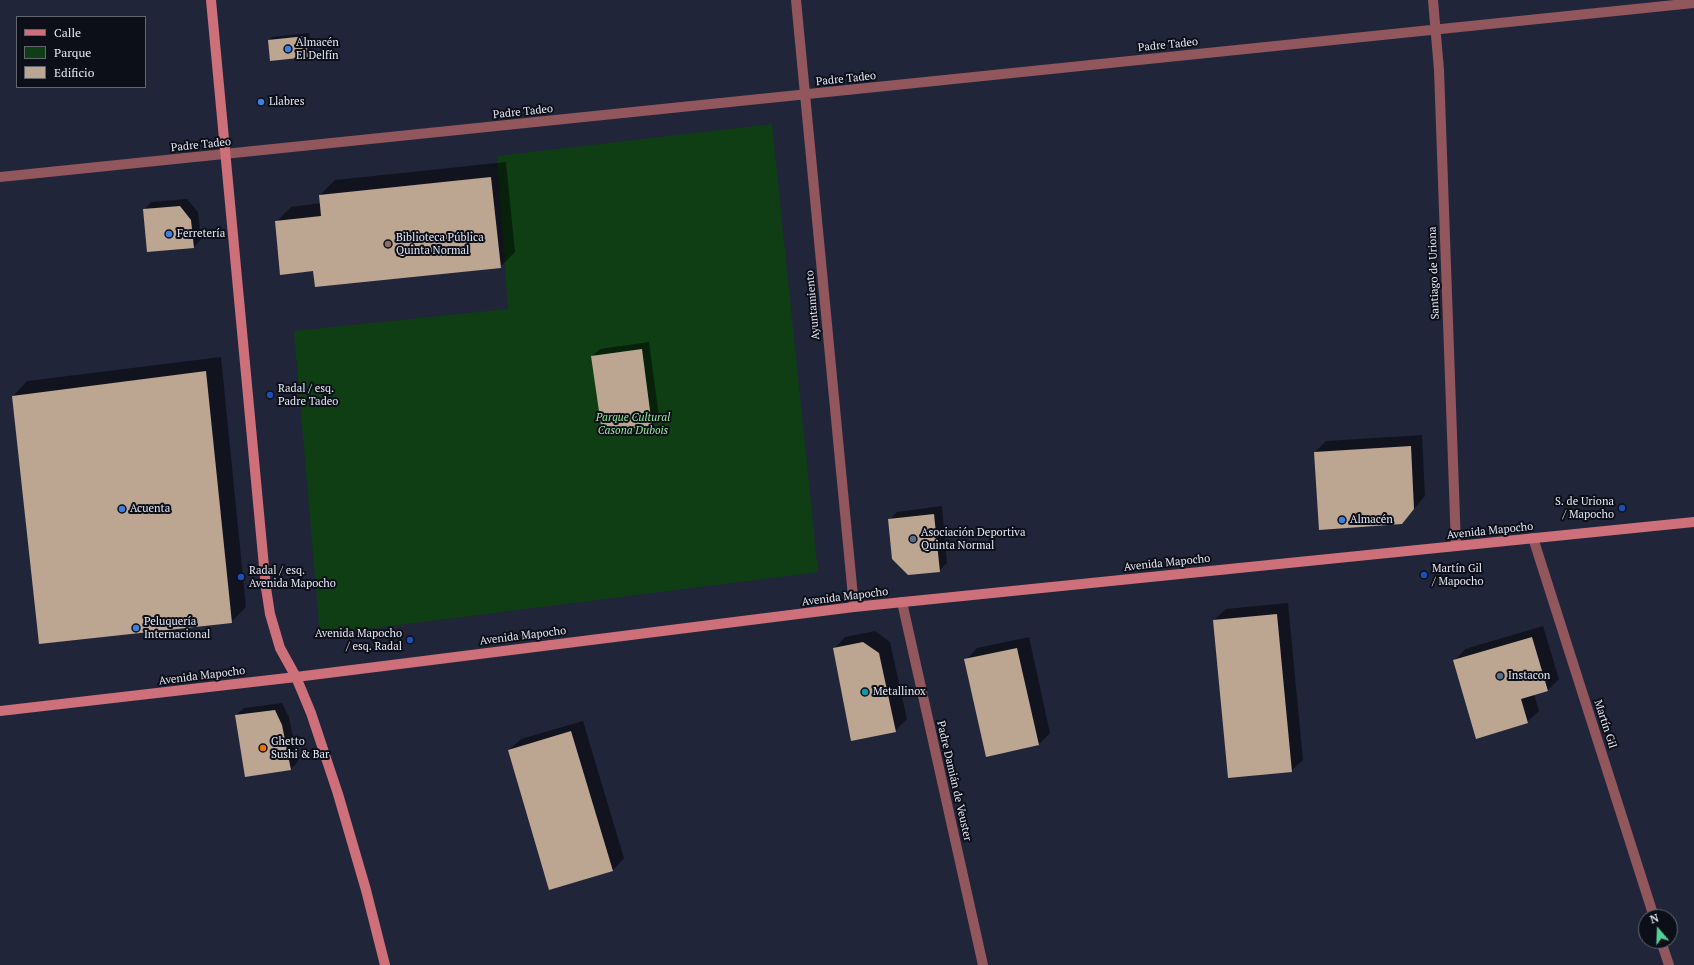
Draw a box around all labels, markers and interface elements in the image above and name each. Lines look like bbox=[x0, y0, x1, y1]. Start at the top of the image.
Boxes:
legend bbox=[16, 16, 146, 88]
text: Calle bbox=[54, 25, 81, 40]
street label: Padre Tadeo bbox=[1137, 35, 1199, 55]
place label: Almacén El Delfín bbox=[296, 36, 339, 62]
marker: Almacén El Delfín bbox=[283, 44, 293, 54]
text: Parque bbox=[54, 45, 91, 60]
text: Edificio bbox=[54, 65, 94, 80]
street label: Padre Tadeo bbox=[815, 69, 877, 89]
place label: Llabres bbox=[269, 95, 304, 109]
marker: Llabres bbox=[256, 97, 266, 107]
street label: Padre Tadeo bbox=[492, 102, 554, 122]
street label: Padre Tadeo bbox=[170, 135, 232, 155]
street label: Santiago de Uriona bbox=[1426, 226, 1442, 320]
place label: Ferretería bbox=[177, 227, 225, 241]
marker: Ferretería bbox=[164, 229, 174, 239]
place label: Biblioteca Pública Quinta Normal bbox=[396, 231, 484, 257]
marker: Biblioteca Pública Quinta Normal bbox=[383, 239, 393, 249]
street label: Ayuntamiento bbox=[803, 270, 823, 340]
place label: Radal / esq. Padre Tadeo bbox=[278, 382, 338, 408]
marker: Radal / esq. Padre Tadeo bbox=[265, 390, 275, 400]
park label: Parque Cultural Casona Dubois bbox=[596, 411, 670, 437]
place label: S. de Uriona / Mapocho bbox=[1555, 495, 1614, 521]
place label: Acuenta bbox=[130, 502, 170, 516]
marker: S. de Uriona / Mapocho bbox=[1617, 503, 1627, 513]
marker: Acuenta bbox=[117, 504, 127, 514]
place label: Almacén bbox=[1350, 513, 1393, 527]
marker: Almacén bbox=[1337, 515, 1347, 525]
street label: Avenida Mapocho bbox=[1446, 520, 1534, 542]
place label: Asociación Deportiva Quinta Normal bbox=[921, 526, 1025, 552]
marker: Asociación Deportiva Quinta Normal bbox=[908, 534, 918, 544]
street label: Avenida Mapocho bbox=[1123, 552, 1211, 574]
place label: Martín Gil / Mapocho bbox=[1432, 562, 1484, 588]
place label: Radal / esq. Avenida Mapocho bbox=[249, 564, 336, 590]
marker: Martín Gil / Mapocho bbox=[1419, 570, 1429, 580]
marker: Radal / esq. Avenida Mapocho bbox=[236, 572, 246, 582]
street label: Avenida Mapocho bbox=[801, 585, 889, 609]
place label: Peluquería Internacional bbox=[144, 615, 210, 641]
marker: Peluquería Internacional bbox=[131, 623, 141, 633]
street label: Avenida Mapocho bbox=[479, 624, 567, 648]
place label: Avenida Mapocho / esq. Radal bbox=[315, 627, 402, 653]
marker: Avenida Mapocho / esq. Radal bbox=[405, 635, 415, 645]
street label: Avenida Mapocho bbox=[158, 664, 246, 688]
place label: Instacon bbox=[1508, 669, 1550, 683]
marker: Instacon bbox=[1495, 671, 1505, 681]
place label: Metallinox bbox=[873, 685, 926, 699]
marker: Metallinox bbox=[860, 687, 870, 697]
street label: Martín Gil bbox=[1591, 698, 1619, 750]
street label: Padre Damián de Veuster bbox=[934, 720, 974, 842]
place label: Ghetto Sushi & Bar bbox=[271, 735, 329, 761]
marker: Ghetto Sushi & Bar bbox=[258, 743, 268, 753]
north arrow bbox=[1638, 909, 1678, 949]
text: N bbox=[1648, 911, 1661, 927]

